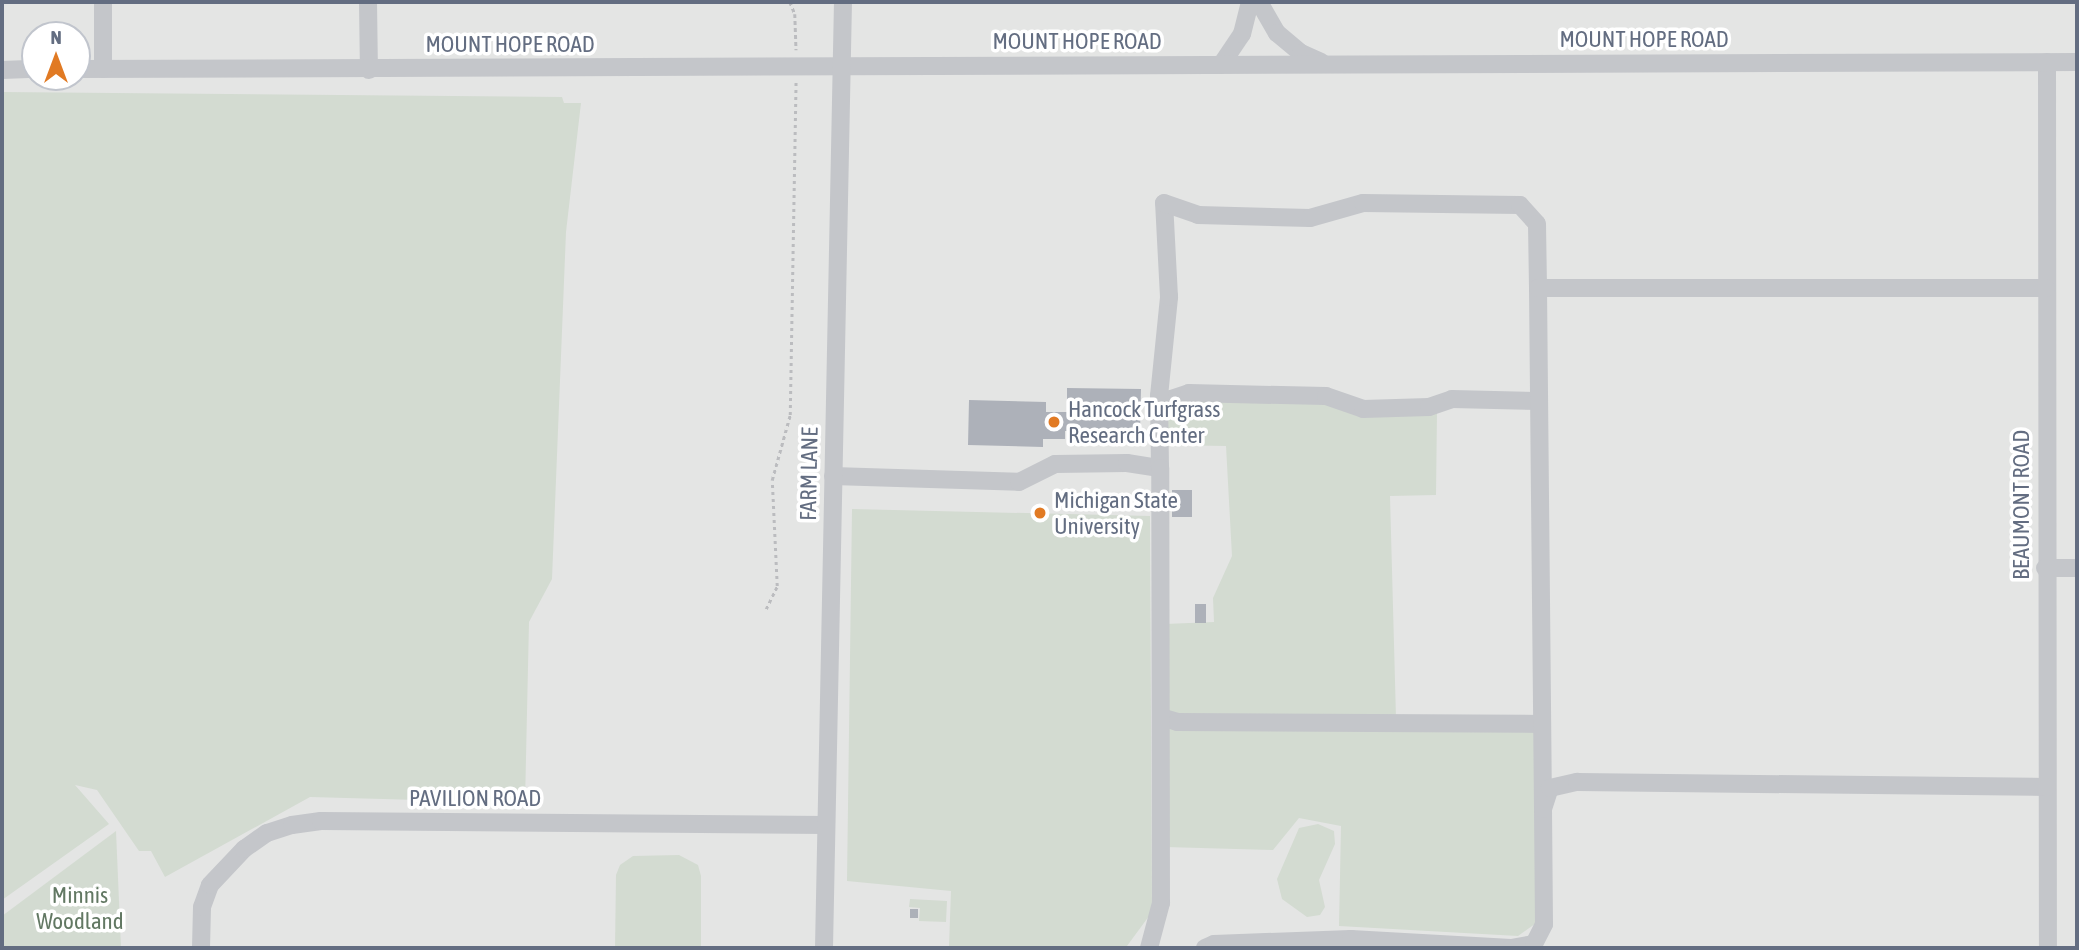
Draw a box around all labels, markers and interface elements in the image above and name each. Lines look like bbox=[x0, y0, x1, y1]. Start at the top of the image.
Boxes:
north arrow bbox=[21, 21, 91, 91]
street label: MOUNT HOPE ROAD bbox=[1559, 25, 1729, 53]
text: N bbox=[50, 26, 62, 48]
street label: MOUNT HOPE ROAD bbox=[992, 27, 1162, 55]
street label: MOUNT HOPE ROAD bbox=[425, 30, 595, 58]
place label: Hancock Turfgrass Research Center bbox=[1068, 395, 1220, 449]
marker: Hancock Turfgrass Research Center bbox=[1046, 414, 1062, 430]
street label: FARM LANE bbox=[794, 427, 824, 521]
street label: BEAUMONT ROAD bbox=[2007, 430, 2035, 580]
place label: Michigan State University bbox=[1054, 486, 1178, 540]
marker: Michigan State University bbox=[1032, 505, 1048, 521]
street label: PAVILION ROAD bbox=[409, 784, 541, 812]
park label: Minnis Woodland bbox=[36, 881, 124, 935]

